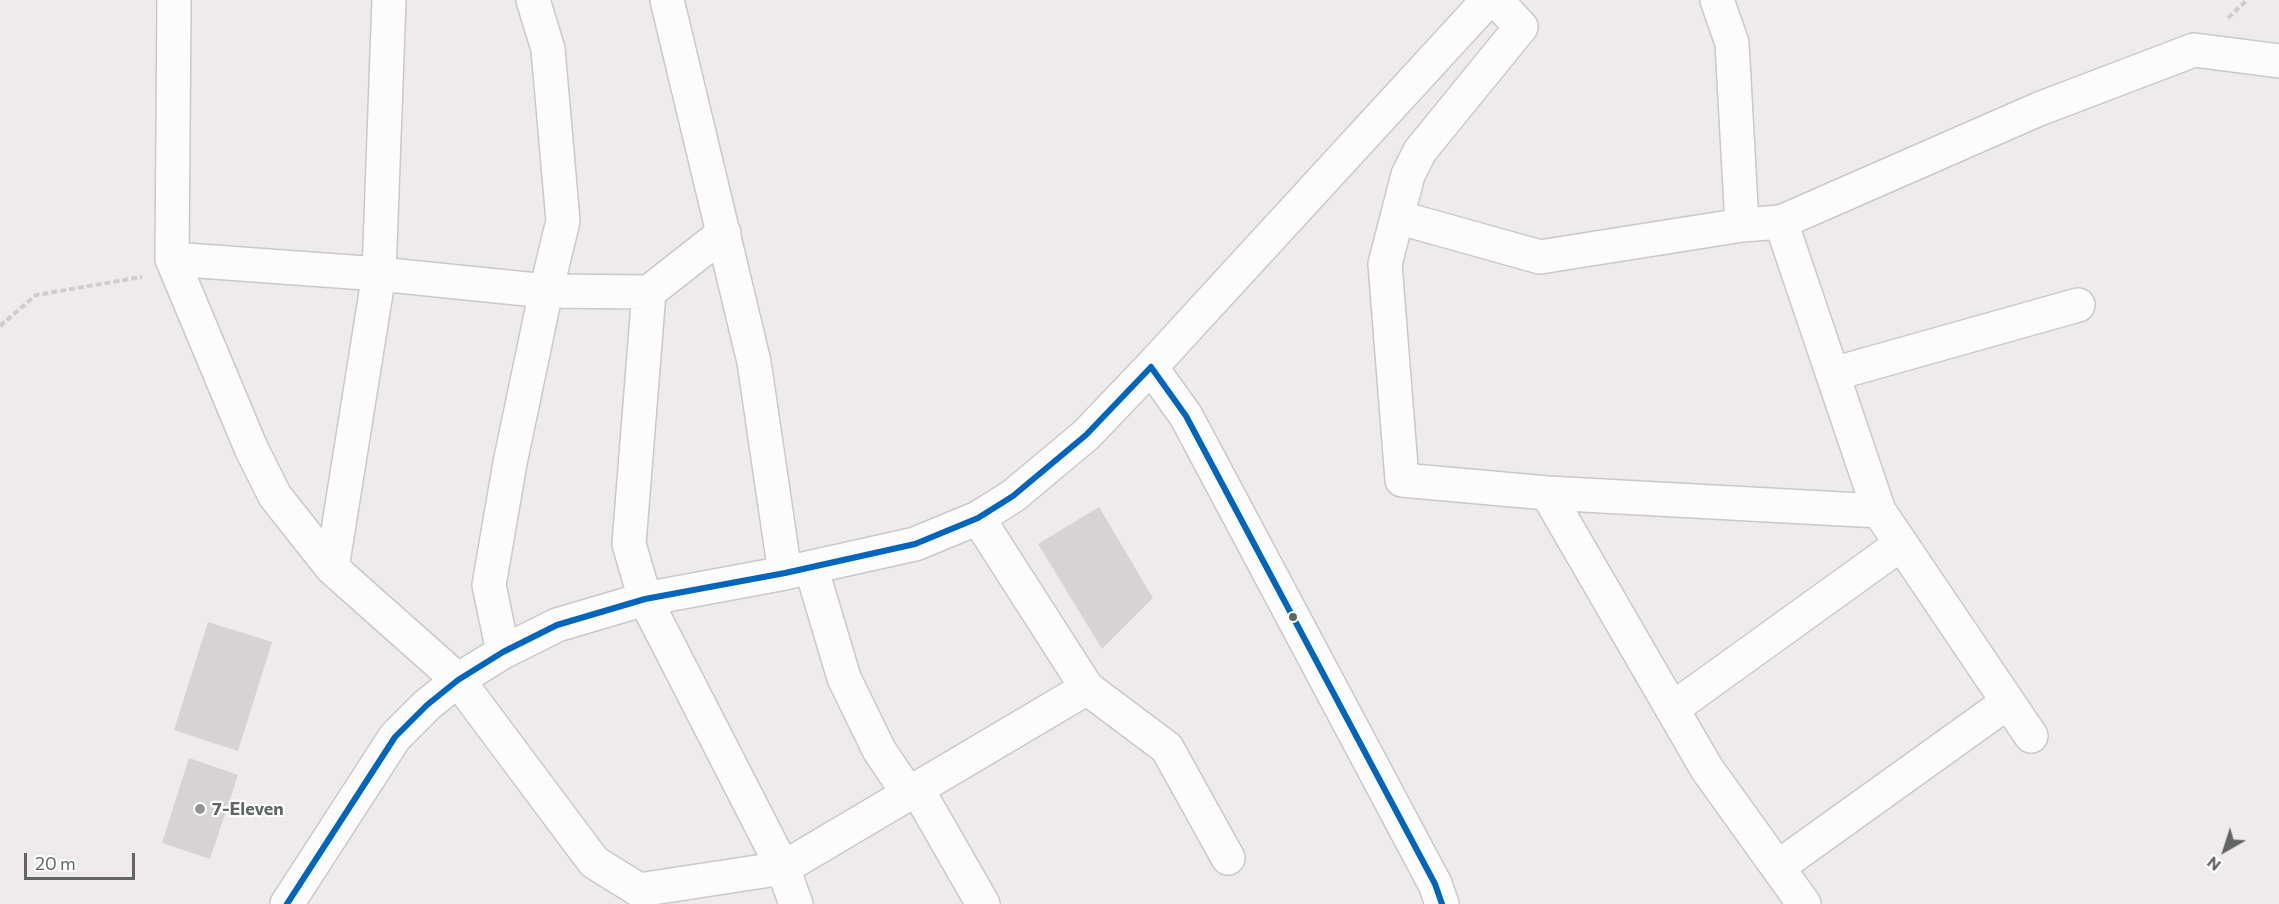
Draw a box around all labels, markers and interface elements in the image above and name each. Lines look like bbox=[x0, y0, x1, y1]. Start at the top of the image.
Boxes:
unlabelled marker bbox=[1287, 611, 1299, 623]
place label: 7-Eleven bbox=[212, 798, 284, 820]
marker: 7-Eleven bbox=[193, 802, 207, 816]
north arrow bbox=[2195, 820, 2255, 880]
scale bar bbox=[27, 841, 138, 879]
text: 20 m bbox=[35, 852, 76, 874]
text: N bbox=[2203, 853, 2224, 876]

